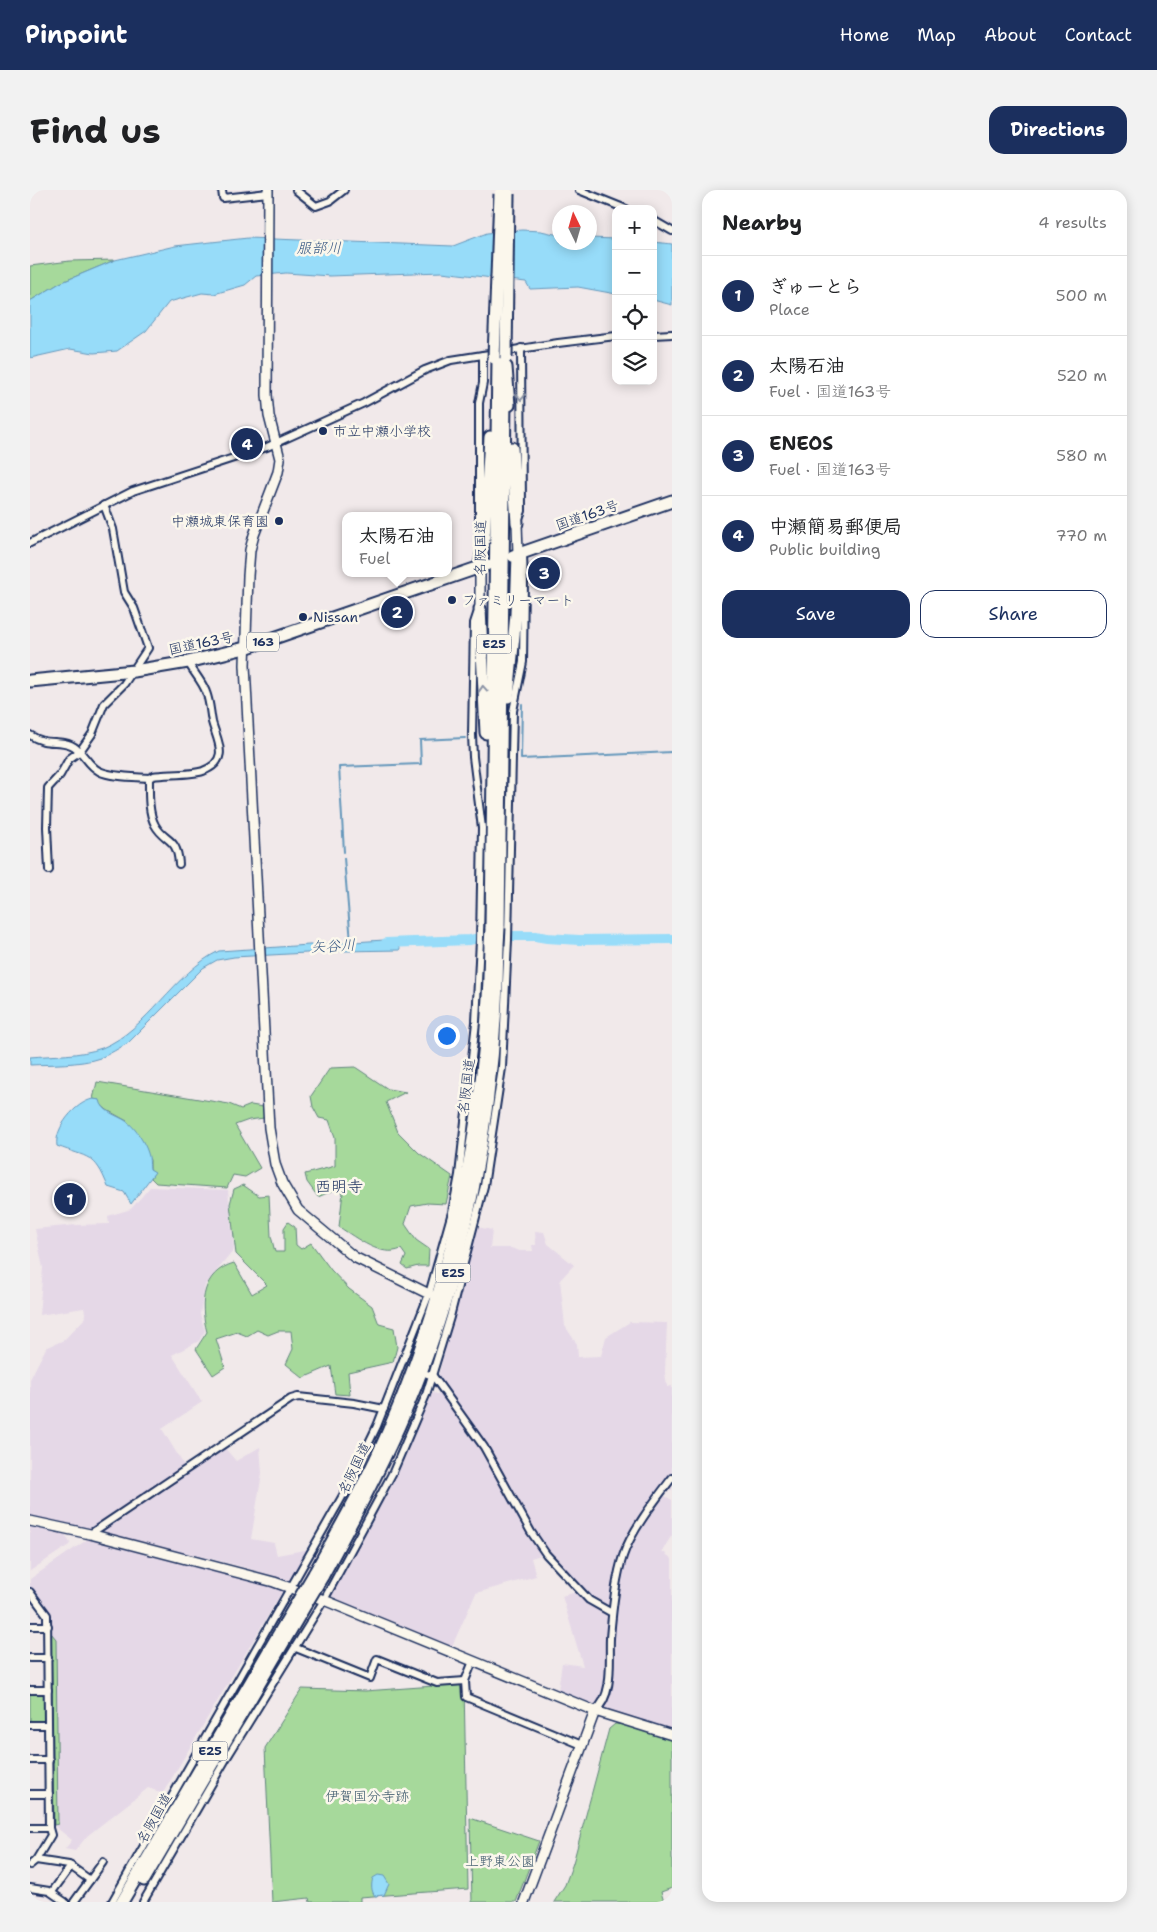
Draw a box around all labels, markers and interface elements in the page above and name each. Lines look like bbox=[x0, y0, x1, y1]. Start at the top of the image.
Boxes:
text: Pinpoint bbox=[25, 19, 127, 51]
text: Home bbox=[840, 23, 889, 47]
text: Map bbox=[917, 23, 956, 47]
text: About bbox=[984, 23, 1037, 47]
text: Contact bbox=[1065, 23, 1132, 47]
button: Directions bbox=[989, 106, 1127, 154]
text: Find us bbox=[30, 107, 161, 154]
north arrow bbox=[552, 205, 597, 250]
map controls bbox=[612, 205, 657, 385]
button: + bbox=[612, 205, 657, 250]
text: Nearby bbox=[722, 209, 802, 237]
text: 4 results bbox=[1038, 212, 1107, 233]
water label: 服部川 bbox=[296, 238, 342, 258]
button: − bbox=[612, 250, 657, 295]
text: ぎゅーとら bbox=[769, 274, 862, 299]
text: 1 bbox=[734, 285, 742, 306]
text: 500 m bbox=[1056, 285, 1107, 306]
button: locate bbox=[612, 295, 657, 340]
text: Place bbox=[769, 299, 810, 320]
button: layers bbox=[612, 340, 657, 385]
text: 太陽石油 bbox=[769, 353, 845, 378]
text: 2 bbox=[732, 365, 744, 386]
text: 520 m bbox=[1057, 365, 1107, 386]
text: Fuel · 国道163号 bbox=[769, 381, 891, 402]
one-way arrow bbox=[516, 394, 526, 401]
place label: 市立中瀬小学校 bbox=[333, 422, 431, 440]
pin: 4 bbox=[231, 425, 263, 463]
marker: 市立中瀬小学校 bbox=[317, 425, 329, 437]
text: ENEOS bbox=[769, 431, 833, 456]
text: 3 bbox=[732, 445, 744, 466]
text: 580 m bbox=[1056, 445, 1107, 466]
text: Fuel · 国道163号 bbox=[769, 459, 891, 480]
street label: 国道163号 bbox=[553, 496, 621, 534]
place label: 中瀬城東保育園 bbox=[171, 512, 269, 530]
popup bbox=[342, 512, 452, 577]
text: 中瀬簡易郵便局 bbox=[769, 514, 902, 539]
marker: 中瀬城東保育園 bbox=[273, 515, 285, 527]
street label: 名阪国道 bbox=[471, 520, 489, 576]
text: 太陽石油 bbox=[359, 523, 435, 548]
text: 4 bbox=[732, 525, 744, 546]
text: 770 m bbox=[1055, 525, 1107, 546]
text: Public building bbox=[769, 539, 881, 560]
text: Fuel bbox=[359, 548, 390, 569]
pin: 3 bbox=[528, 554, 560, 592]
button: Save bbox=[722, 590, 910, 638]
button: Share bbox=[920, 590, 1107, 638]
place label: ファミリーマート bbox=[462, 591, 574, 609]
pin: 2 bbox=[381, 593, 413, 631]
marker: ファミリーマート bbox=[446, 594, 458, 606]
place label: Nissan bbox=[313, 608, 358, 626]
marker: Nissan bbox=[297, 611, 309, 623]
street label: 国道163号 bbox=[167, 627, 235, 659]
road number: 163 bbox=[247, 632, 279, 652]
road number: E25 bbox=[476, 634, 512, 654]
one-way arrow bbox=[478, 685, 489, 693]
water label: 矢谷川 bbox=[310, 935, 356, 957]
your location bbox=[434, 1023, 460, 1049]
street label: 名阪国道 bbox=[454, 1057, 478, 1115]
district label: 西明寺 bbox=[315, 1176, 363, 1197]
pin: 1 bbox=[54, 1180, 86, 1218]
road number: E25 bbox=[436, 1264, 470, 1282]
street label: 名阪国道 bbox=[334, 1439, 374, 1497]
road number: E25 bbox=[192, 1742, 228, 1760]
park label: 伊賀国分寺跡 bbox=[325, 1787, 409, 1805]
street label: 名阪国道 bbox=[132, 1789, 176, 1847]
park label: 上野東公園 bbox=[465, 1852, 535, 1870]

